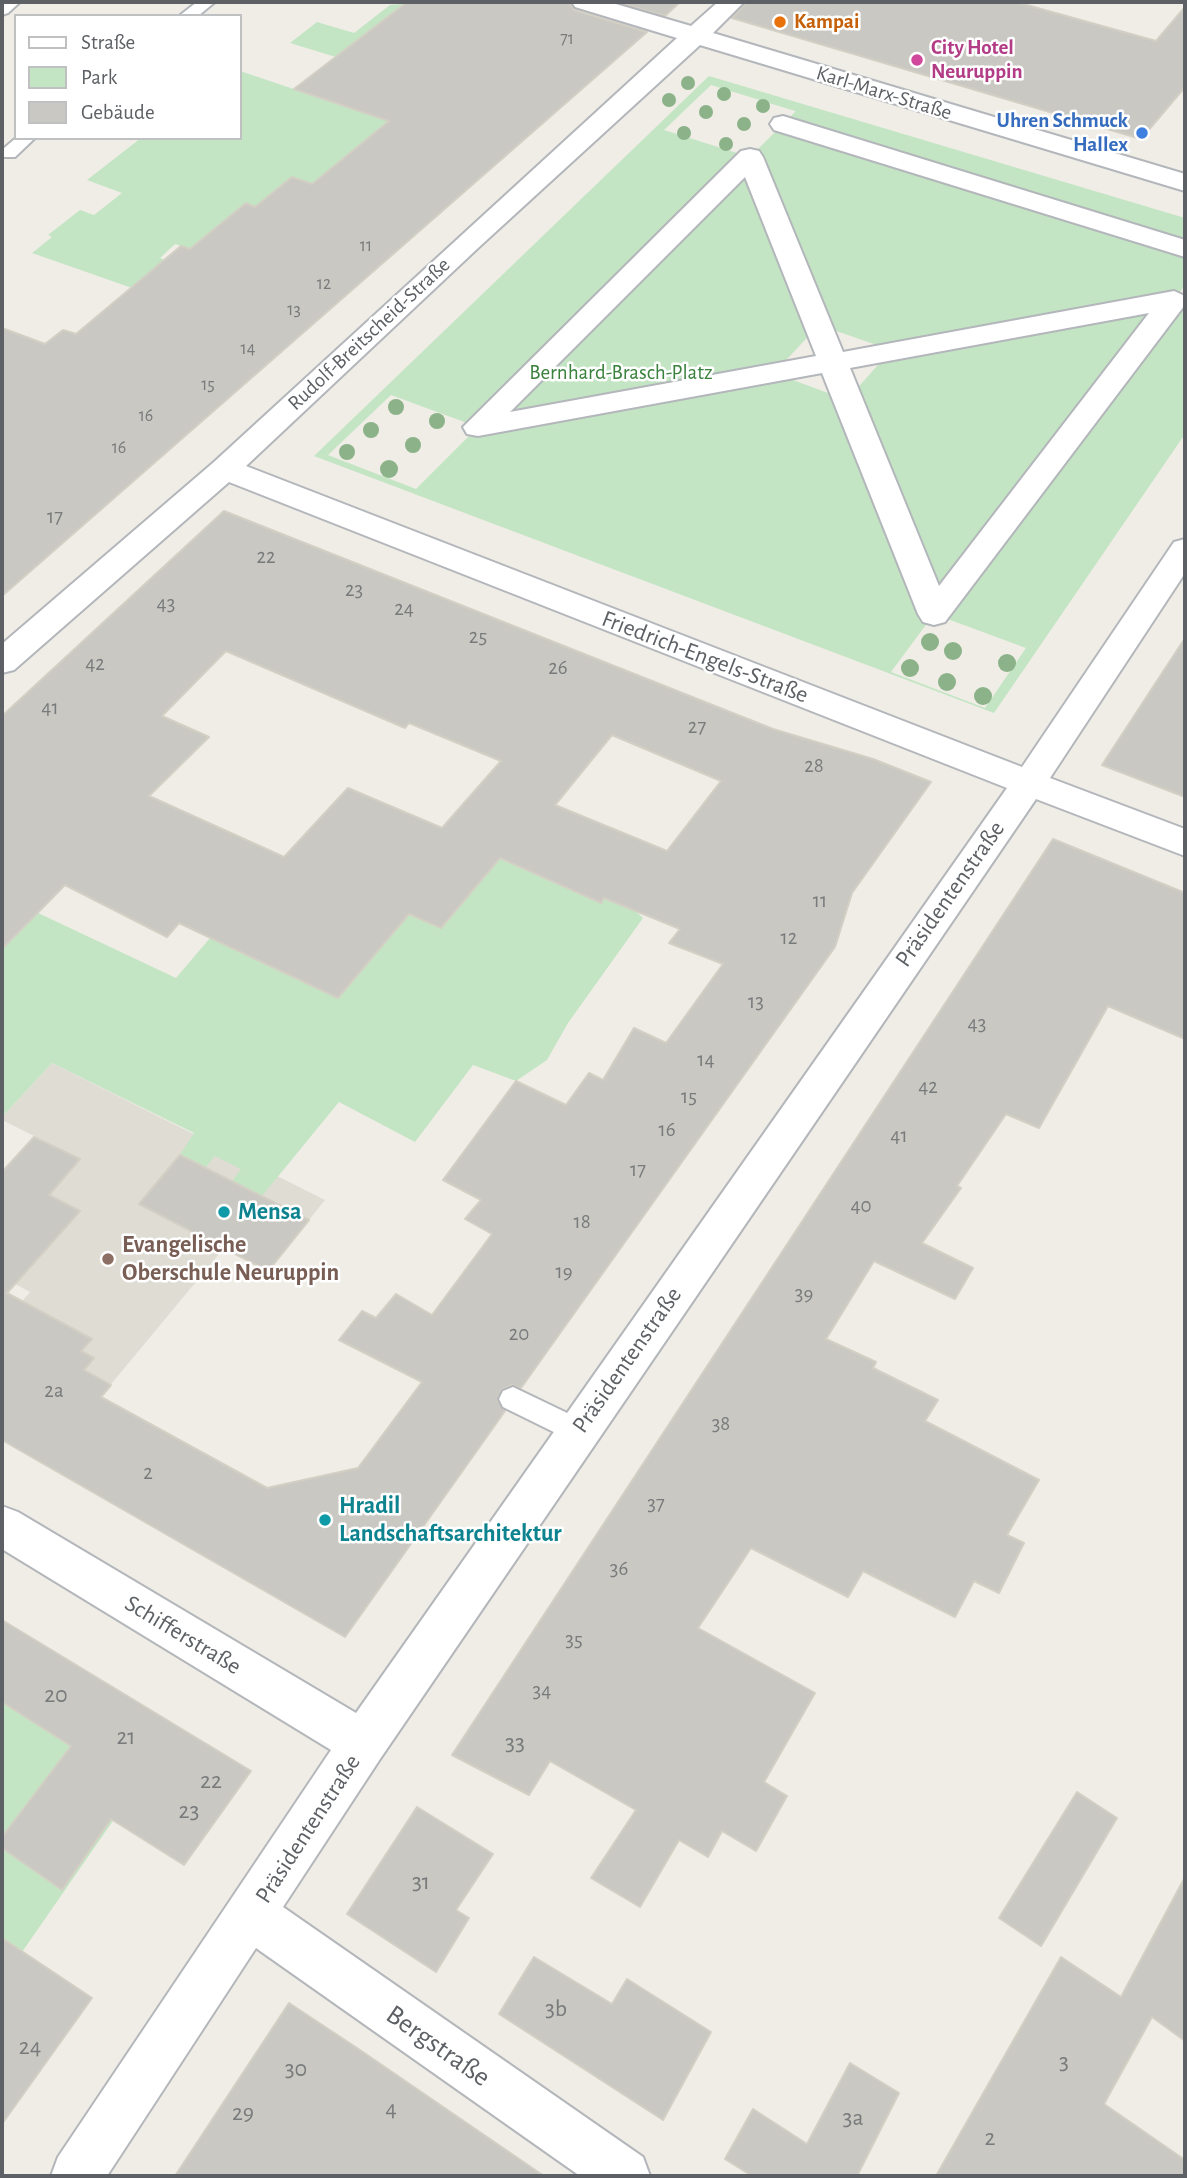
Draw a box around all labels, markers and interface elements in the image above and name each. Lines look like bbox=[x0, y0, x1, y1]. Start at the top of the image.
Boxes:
place label: Kampai bbox=[794, 9, 859, 35]
legend bbox=[14, 14, 242, 140]
marker: Kampai bbox=[772, 14, 788, 30]
house number: 71 bbox=[560, 28, 574, 50]
text: Straße bbox=[81, 32, 135, 53]
place label: City Hotel Neuruppin bbox=[931, 35, 1023, 85]
marker: City Hotel Neuruppin bbox=[909, 52, 925, 68]
street label: Karl-Marx-Straße bbox=[813, 60, 955, 126]
text: Park bbox=[81, 67, 117, 88]
text: Gebäude bbox=[81, 102, 155, 123]
place label: Uhren Schmuck Hallex bbox=[997, 108, 1128, 158]
marker: Uhren Schmuck Hallex bbox=[1134, 125, 1150, 141]
house number: 11 bbox=[360, 235, 372, 257]
street label: Rudolf-Breitscheid-Straße bbox=[283, 252, 455, 416]
house number: 12 bbox=[317, 273, 331, 295]
house number: 13 bbox=[287, 299, 301, 321]
house number: 14 bbox=[241, 338, 255, 360]
park label: Bernhard-Brasch-Platz bbox=[529, 360, 713, 386]
house number: 15 bbox=[201, 374, 215, 396]
house number: 16 bbox=[139, 405, 153, 427]
house number: 16 bbox=[112, 437, 126, 459]
house number: 17 bbox=[47, 504, 63, 530]
house number: 22 bbox=[256, 544, 276, 570]
house number: 23 bbox=[345, 577, 363, 603]
house number: 43 bbox=[157, 591, 175, 617]
house number: 24 bbox=[394, 596, 414, 622]
street label: Friedrich-Engels-Straße bbox=[598, 604, 812, 710]
house number: 25 bbox=[469, 624, 487, 650]
house number: 42 bbox=[85, 651, 105, 677]
house number: 26 bbox=[548, 655, 568, 681]
house number: 41 bbox=[41, 695, 59, 721]
house number: 27 bbox=[688, 714, 706, 740]
house number: 28 bbox=[804, 753, 824, 779]
street label: Präsidentenstraße bbox=[889, 815, 1011, 973]
house number: 11 bbox=[813, 888, 827, 914]
house number: 12 bbox=[781, 925, 797, 951]
house number: 13 bbox=[748, 989, 764, 1015]
house number: 43 bbox=[968, 1011, 986, 1037]
house number: 14 bbox=[697, 1047, 715, 1073]
house number: 42 bbox=[918, 1074, 938, 1100]
house number: 15 bbox=[681, 1084, 697, 1110]
house number: 16 bbox=[658, 1117, 676, 1143]
house number: 41 bbox=[890, 1123, 908, 1149]
house number: 17 bbox=[630, 1157, 646, 1183]
house number: 40 bbox=[850, 1193, 872, 1219]
place label: Mensa bbox=[238, 1198, 302, 1226]
marker: Mensa bbox=[216, 1204, 232, 1220]
house number: 18 bbox=[573, 1209, 591, 1235]
place label: Evangelische Oberschule Neuruppin bbox=[122, 1231, 339, 1287]
marker: Evangelische Oberschule Neuruppin bbox=[100, 1251, 116, 1267]
house number: 19 bbox=[555, 1259, 573, 1285]
street label: Präsidentenstraße bbox=[566, 1281, 688, 1439]
house number: 39 bbox=[795, 1281, 813, 1307]
house number: 20 bbox=[509, 1321, 529, 1347]
house number: 2a bbox=[44, 1378, 64, 1404]
house number: 38 bbox=[712, 1411, 730, 1437]
house number: 2 bbox=[143, 1460, 153, 1486]
house number: 37 bbox=[647, 1491, 665, 1517]
place label: Hradil Landschaftsarchitektur bbox=[339, 1492, 562, 1548]
marker: Hradil Landschaftsarchitektur bbox=[317, 1512, 333, 1528]
house number: 36 bbox=[610, 1556, 628, 1582]
street label: Schifferstraße bbox=[120, 1589, 246, 1681]
house number: 35 bbox=[565, 1627, 583, 1653]
house number: 34 bbox=[533, 1678, 551, 1704]
house number: 20 bbox=[44, 1681, 68, 1709]
house number: 21 bbox=[116, 1723, 136, 1751]
house number: 33 bbox=[505, 1729, 525, 1757]
street label: Präsidentenstraße bbox=[249, 1749, 367, 1909]
house number: 22 bbox=[200, 1767, 222, 1795]
house number: 23 bbox=[179, 1797, 199, 1825]
house number: 31 bbox=[412, 1868, 430, 1896]
house number: 3b bbox=[545, 1995, 567, 2023]
street label: Bergstraße bbox=[379, 1998, 497, 2094]
house number: 24 bbox=[19, 2033, 41, 2061]
house number: 3 bbox=[1059, 2048, 1069, 2076]
house number: 30 bbox=[285, 2055, 307, 2083]
house number: 4 bbox=[385, 2095, 397, 2123]
house number: 29 bbox=[232, 2099, 254, 2127]
house number: 3a bbox=[843, 2104, 863, 2132]
house number: 2 bbox=[985, 2124, 995, 2152]

